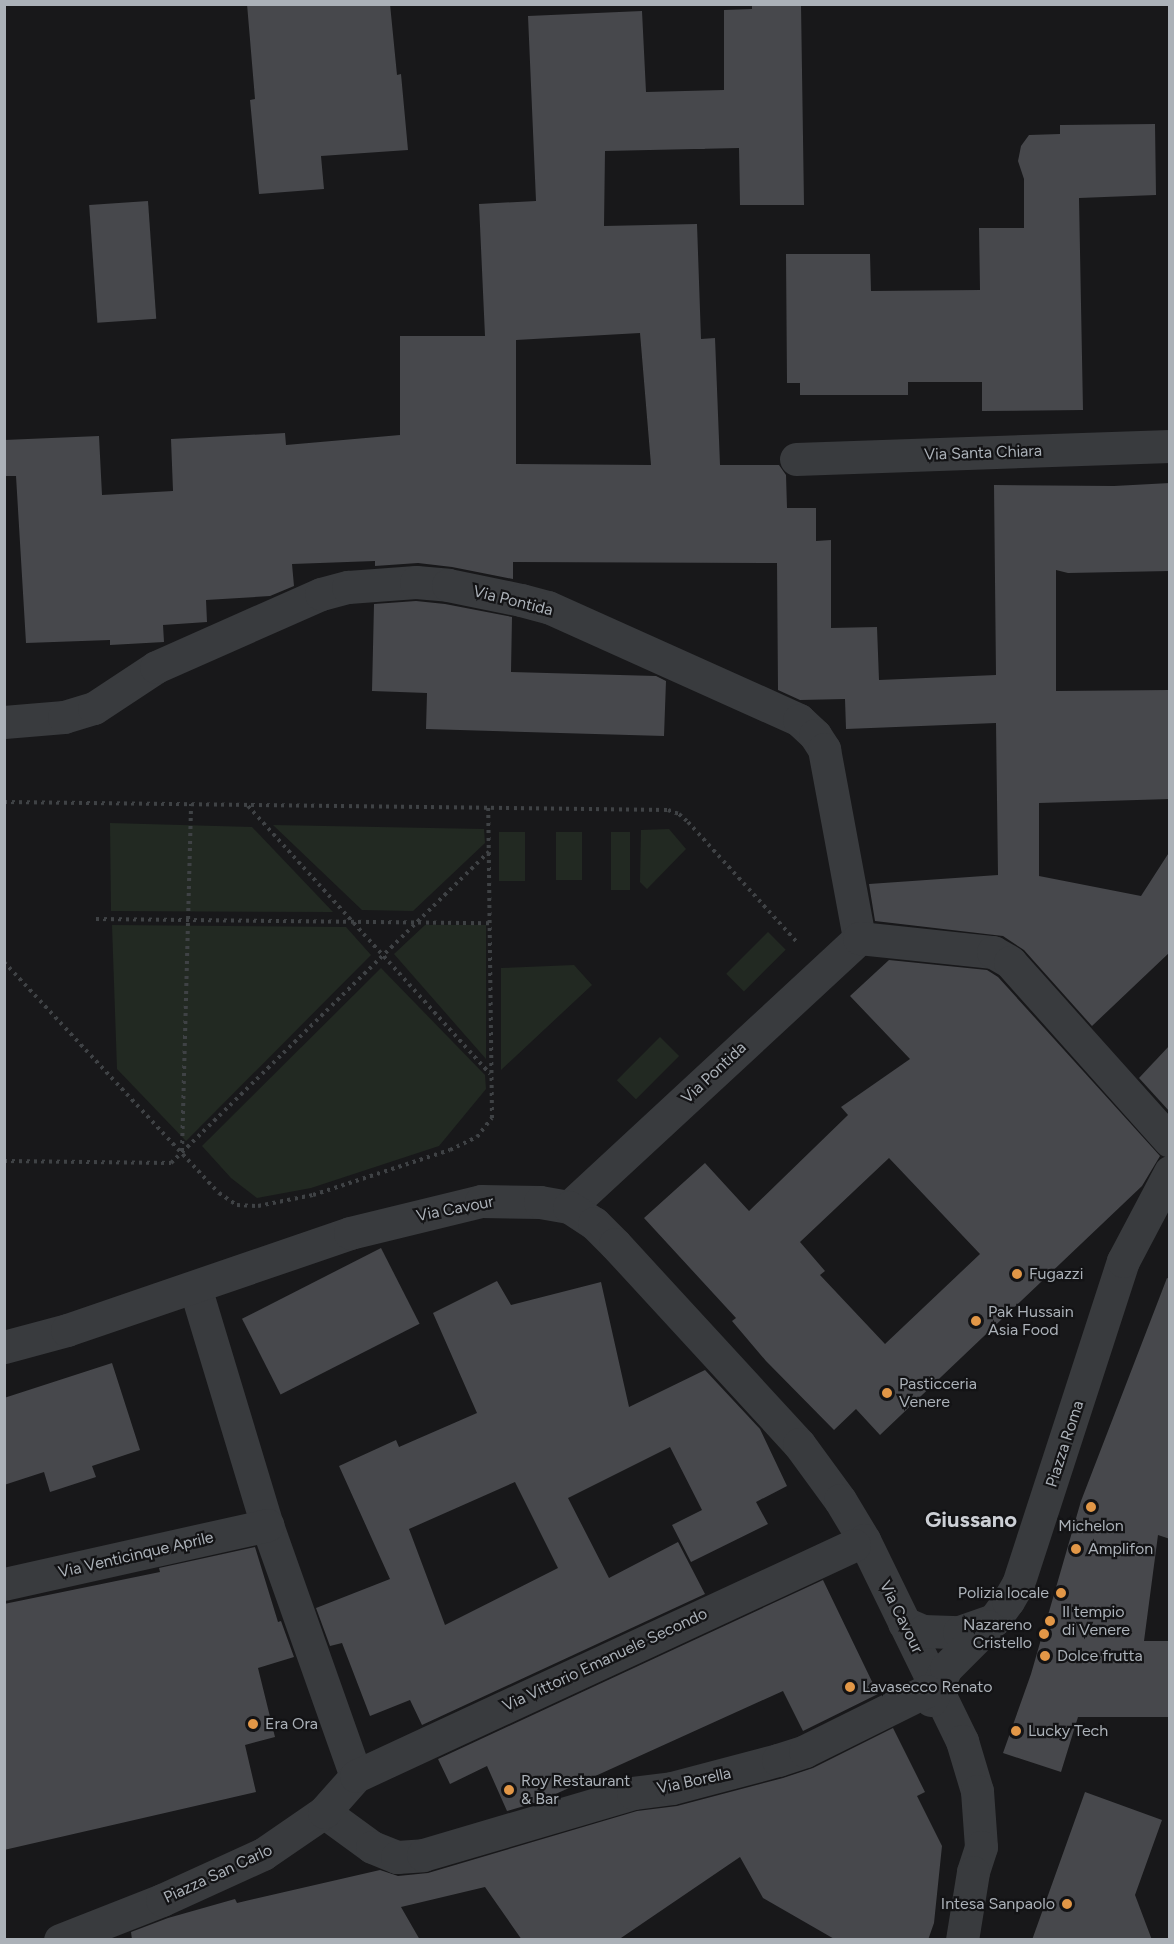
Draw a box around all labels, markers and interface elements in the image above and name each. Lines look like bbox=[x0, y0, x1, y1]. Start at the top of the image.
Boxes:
street label: Via Santa Chiara bbox=[924, 441, 1042, 465]
street label: Via Pontida bbox=[471, 582, 555, 620]
street label: Via Pontida bbox=[678, 1038, 750, 1108]
street label: Via Cavour bbox=[415, 1192, 495, 1226]
place label: Fugazzi bbox=[1029, 1264, 1083, 1284]
marker: Fugazzi bbox=[1010, 1267, 1024, 1281]
place label: Pak Hussain Asia Food bbox=[988, 1302, 1074, 1340]
marker: Pak Hussain Asia Food bbox=[969, 1314, 983, 1328]
place label: Pasticceria Venere bbox=[899, 1374, 977, 1412]
marker: Pasticceria Venere bbox=[880, 1386, 894, 1400]
street label: Piazza Roma bbox=[1042, 1398, 1088, 1490]
marker: Michelon bbox=[1084, 1500, 1098, 1514]
district label: Giussano bbox=[925, 1507, 1017, 1533]
place label: Michelon bbox=[1058, 1516, 1124, 1536]
street label: Via Venticinque Aprile bbox=[57, 1528, 215, 1582]
place label: Amplifon bbox=[1088, 1539, 1153, 1559]
marker: Amplifon bbox=[1069, 1542, 1083, 1556]
street label: Via Cavour bbox=[875, 1578, 927, 1656]
place label: Polizia locale bbox=[958, 1583, 1049, 1603]
marker: Polizia locale bbox=[1054, 1586, 1068, 1600]
place label: Il tempio di Venere bbox=[1062, 1602, 1130, 1640]
street label: Via Vittorio Emanuele Secondo bbox=[500, 1604, 710, 1716]
marker: Il tempio di Venere bbox=[1043, 1614, 1057, 1628]
place label: Nazareno Cristello bbox=[963, 1615, 1032, 1653]
marker: Nazareno Cristello bbox=[1037, 1627, 1051, 1641]
place label: Dolce frutta bbox=[1057, 1646, 1143, 1666]
marker: Dolce frutta bbox=[1038, 1649, 1052, 1663]
place label: Lavasecco Renato bbox=[862, 1677, 993, 1697]
marker: Lavasecco Renato bbox=[843, 1680, 857, 1694]
place label: Era Ora bbox=[265, 1714, 318, 1734]
marker: Era Ora bbox=[246, 1717, 260, 1731]
place label: Lucky Tech bbox=[1028, 1721, 1108, 1741]
marker: Lucky Tech bbox=[1009, 1724, 1023, 1738]
street label: Via Borella bbox=[655, 1764, 733, 1798]
place label: Roy Restaurant & Bar bbox=[521, 1771, 630, 1809]
marker: Roy Restaurant & Bar bbox=[502, 1783, 516, 1797]
street label: Piazza San Carlo bbox=[161, 1840, 275, 1908]
place label: Intesa Sanpaolo bbox=[941, 1894, 1055, 1914]
marker: Intesa Sanpaolo bbox=[1060, 1897, 1074, 1911]

